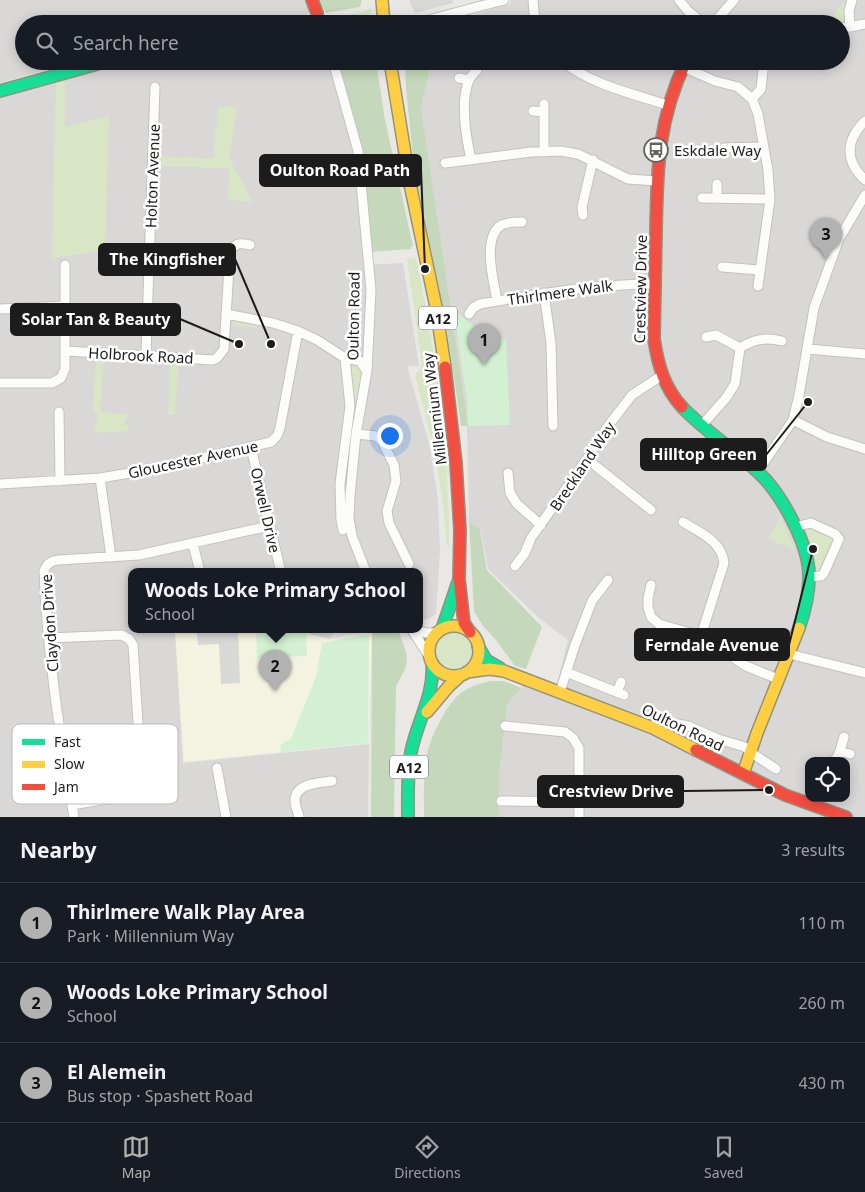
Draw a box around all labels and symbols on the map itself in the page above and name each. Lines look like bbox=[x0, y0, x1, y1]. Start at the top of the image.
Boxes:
street label: Holton Avenue bbox=[140, 123, 164, 229]
bus stop icon: Eskdale Way bbox=[643, 137, 669, 163]
place label: Eskdale Way bbox=[674, 140, 761, 160]
callout: Oulton Road Path bbox=[260, 155, 421, 186]
text: Oulton Road Path bbox=[270, 159, 410, 181]
pin: 3 bbox=[810, 218, 842, 259]
street label: Crestview Drive bbox=[629, 234, 651, 344]
callout: The Kingfisher bbox=[99, 244, 235, 275]
text: The Kingfisher bbox=[109, 248, 225, 270]
street label: Oulton Road bbox=[342, 272, 364, 360]
street label: Thirlmere Walk bbox=[506, 275, 614, 309]
callout: Solar Tan & Beauty bbox=[11, 304, 180, 335]
road number: A12 bbox=[419, 306, 457, 330]
text: Solar Tan & Beauty bbox=[22, 308, 171, 330]
pin: 1 bbox=[468, 324, 500, 365]
street label: Holbrook Road bbox=[88, 342, 194, 368]
street label: Millennium Way bbox=[417, 351, 451, 466]
street label: Breckland Way bbox=[545, 417, 619, 515]
your location bbox=[377, 423, 403, 449]
street label: Gloucester Avenue bbox=[126, 435, 260, 483]
callout: Hilltop Green bbox=[641, 439, 766, 470]
text: Hilltop Green bbox=[651, 443, 757, 465]
street label: Orwell Drive bbox=[246, 465, 286, 555]
street label: Claydon Drive bbox=[36, 573, 62, 673]
callout: Ferndale Avenue bbox=[635, 629, 789, 660]
text: Ferndale Avenue bbox=[645, 634, 779, 656]
pin: 2 bbox=[259, 650, 291, 691]
street label: Oulton Road bbox=[639, 699, 727, 755]
legend bbox=[12, 724, 178, 804]
text: Fast bbox=[54, 732, 81, 751]
text: Slow bbox=[54, 754, 85, 773]
road number: A12 bbox=[390, 756, 428, 779]
callout: Crestview Drive bbox=[538, 776, 683, 807]
text: Jam bbox=[52, 777, 79, 796]
text: Crestview Drive bbox=[549, 780, 673, 802]

